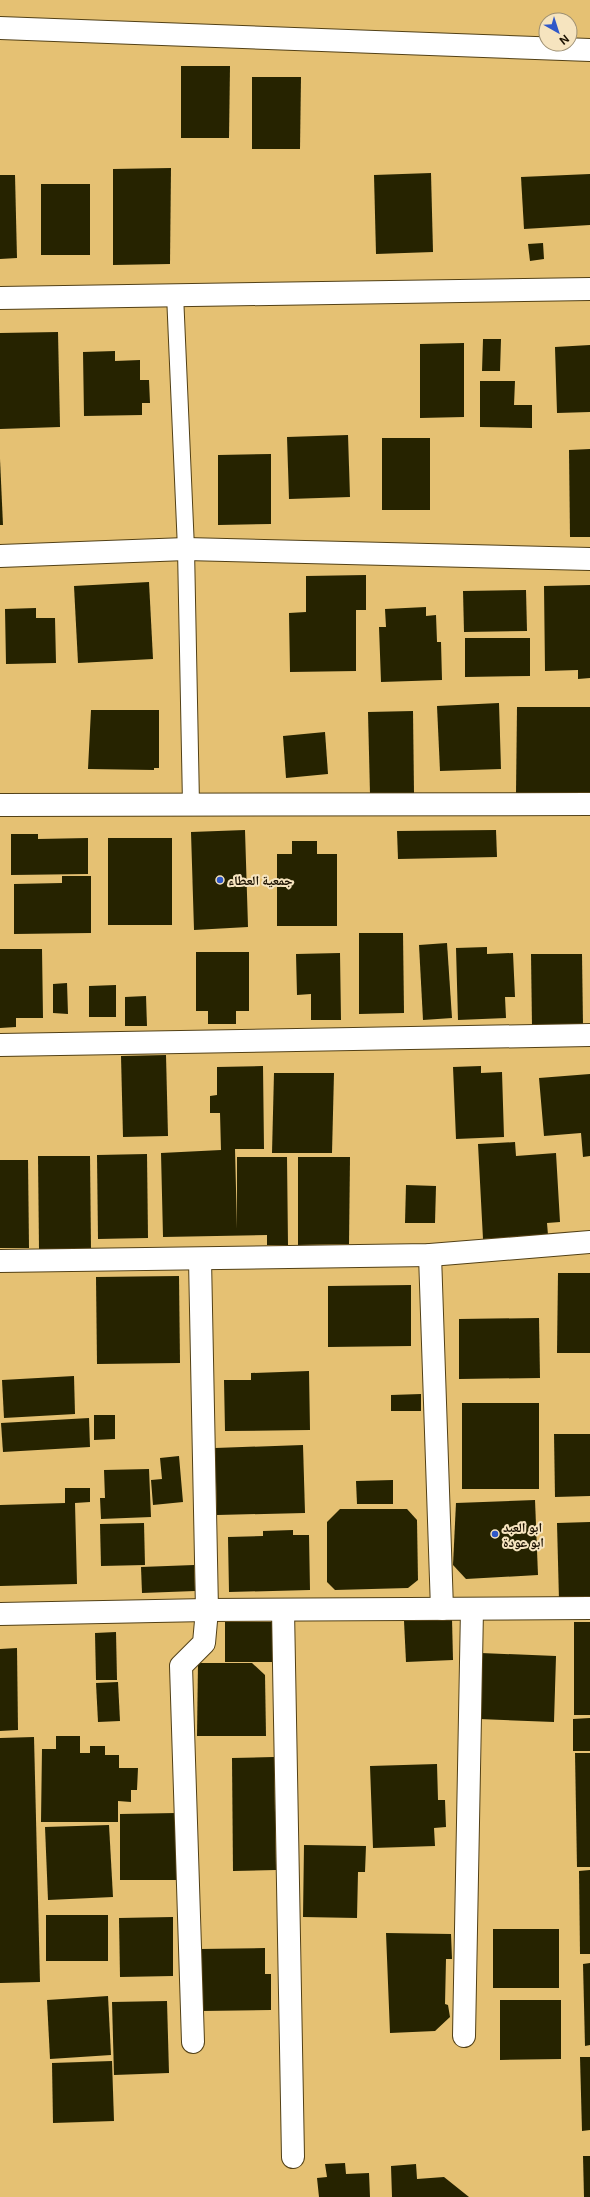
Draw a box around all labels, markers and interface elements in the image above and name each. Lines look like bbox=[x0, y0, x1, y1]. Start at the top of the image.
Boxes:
north arrow bbox=[538, 12, 578, 52]
text: N bbox=[557, 32, 572, 48]
place label: جمعية العطاء bbox=[228, 872, 293, 888]
marker: جمعية العطاء bbox=[215, 875, 225, 885]
place label: ابو العبد ابو عودة bbox=[503, 1519, 544, 1550]
marker: ابو العبد ابو عودة bbox=[490, 1529, 500, 1539]

